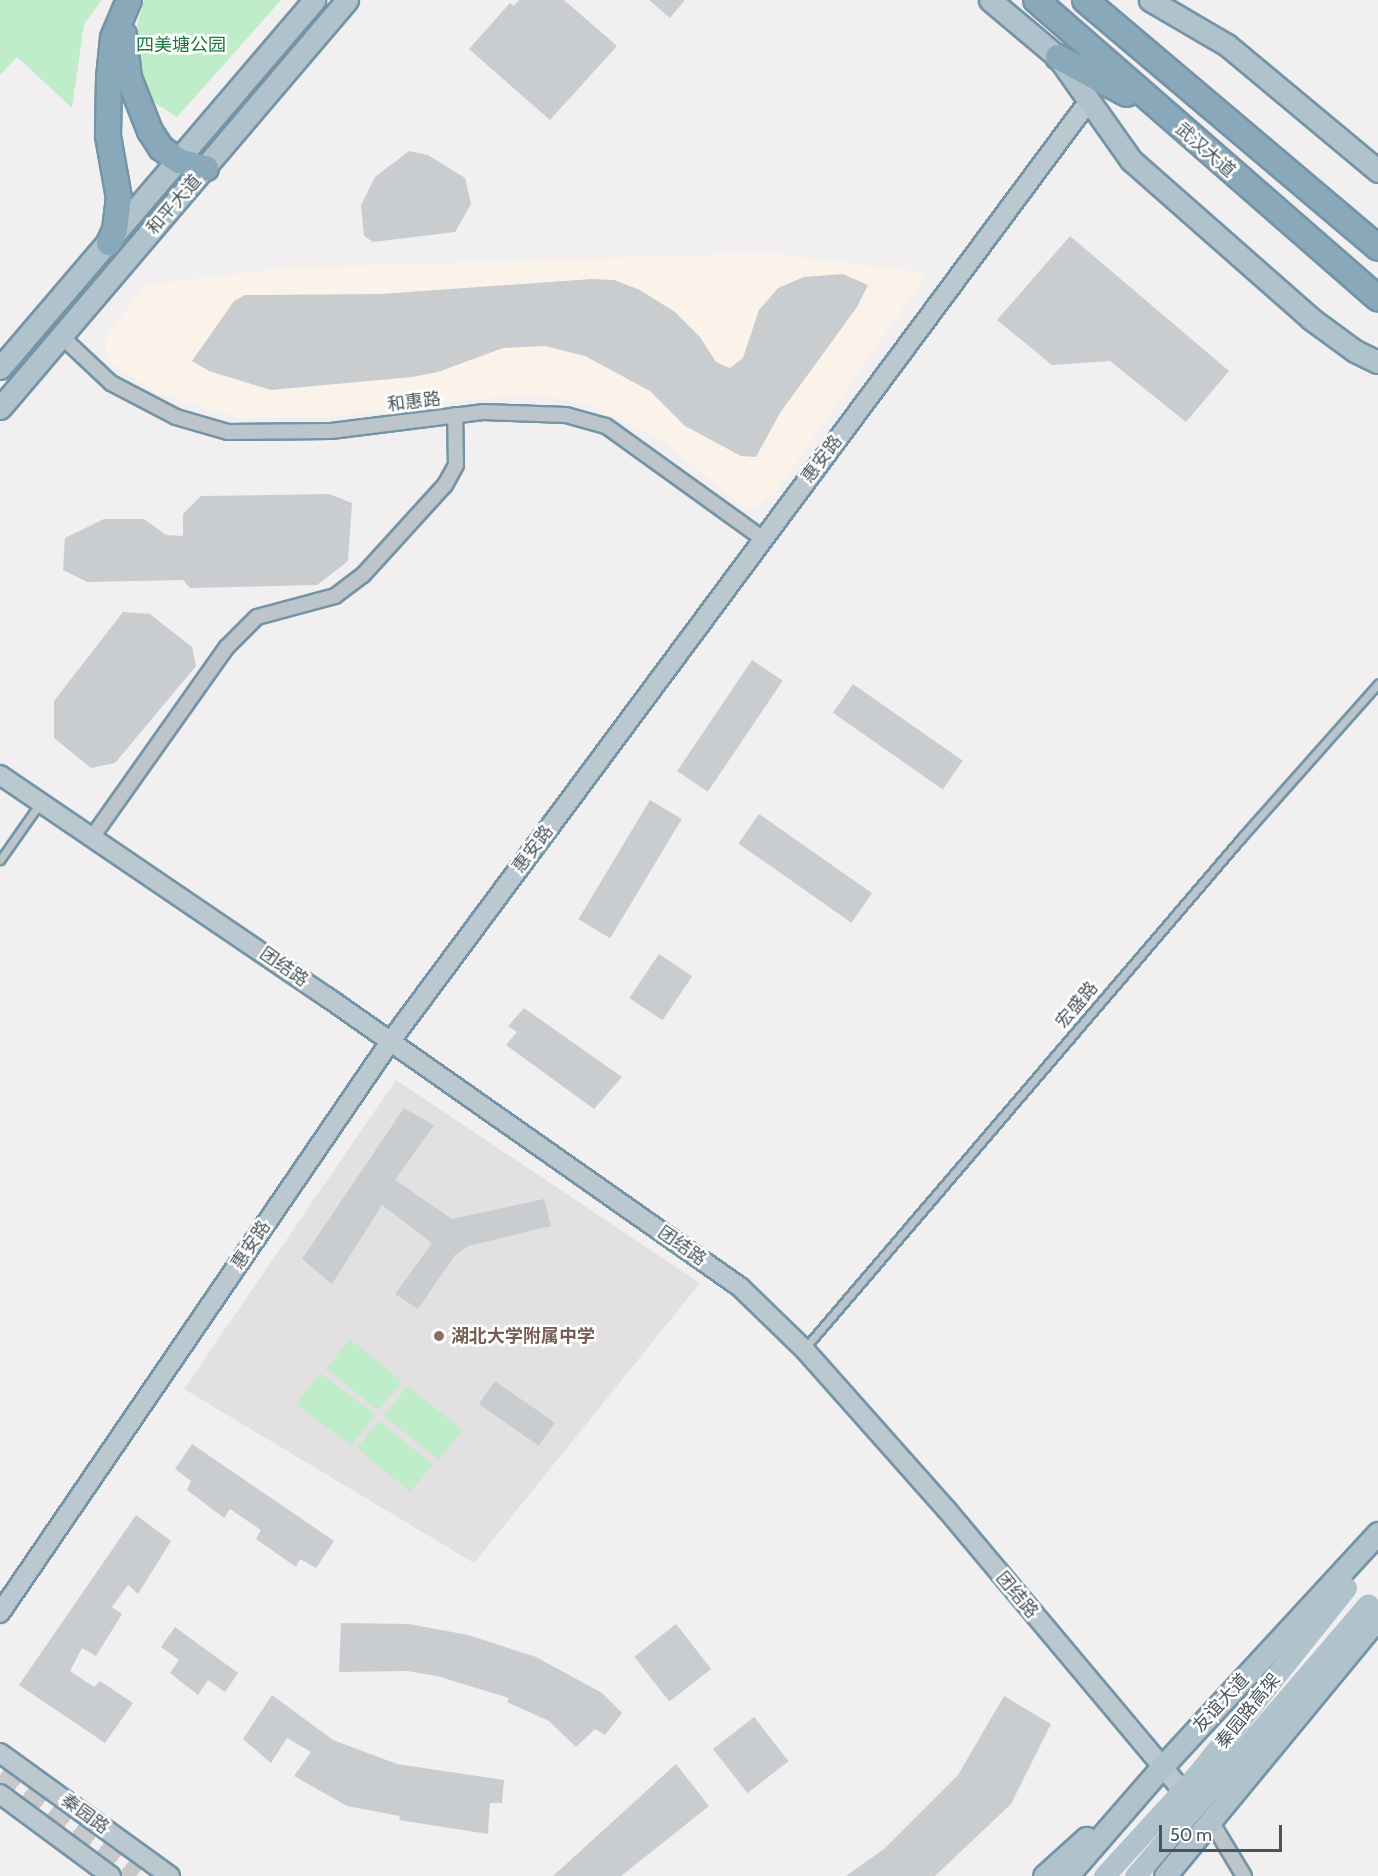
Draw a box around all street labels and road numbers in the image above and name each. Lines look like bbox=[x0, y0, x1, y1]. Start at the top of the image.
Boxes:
street label: 武汉大道 bbox=[1171, 118, 1239, 182]
street label: 和平大道 bbox=[142, 171, 206, 239]
street label: 和惠路 bbox=[386, 388, 442, 416]
street label: 惠安路 bbox=[797, 431, 847, 487]
street label: 惠安路 bbox=[508, 821, 558, 877]
street label: 团结路 bbox=[256, 943, 312, 991]
street label: 宏盛路 bbox=[1051, 977, 1103, 1033]
street label: 惠安路 bbox=[227, 1217, 275, 1273]
street label: 团结路 bbox=[654, 1222, 710, 1270]
street label: 团结路 bbox=[991, 1567, 1043, 1623]
street label: 友谊大道 bbox=[1189, 1669, 1253, 1737]
street label: 秦园路高架 bbox=[1211, 1669, 1285, 1753]
street label: 秦园路 bbox=[57, 1789, 113, 1839]

